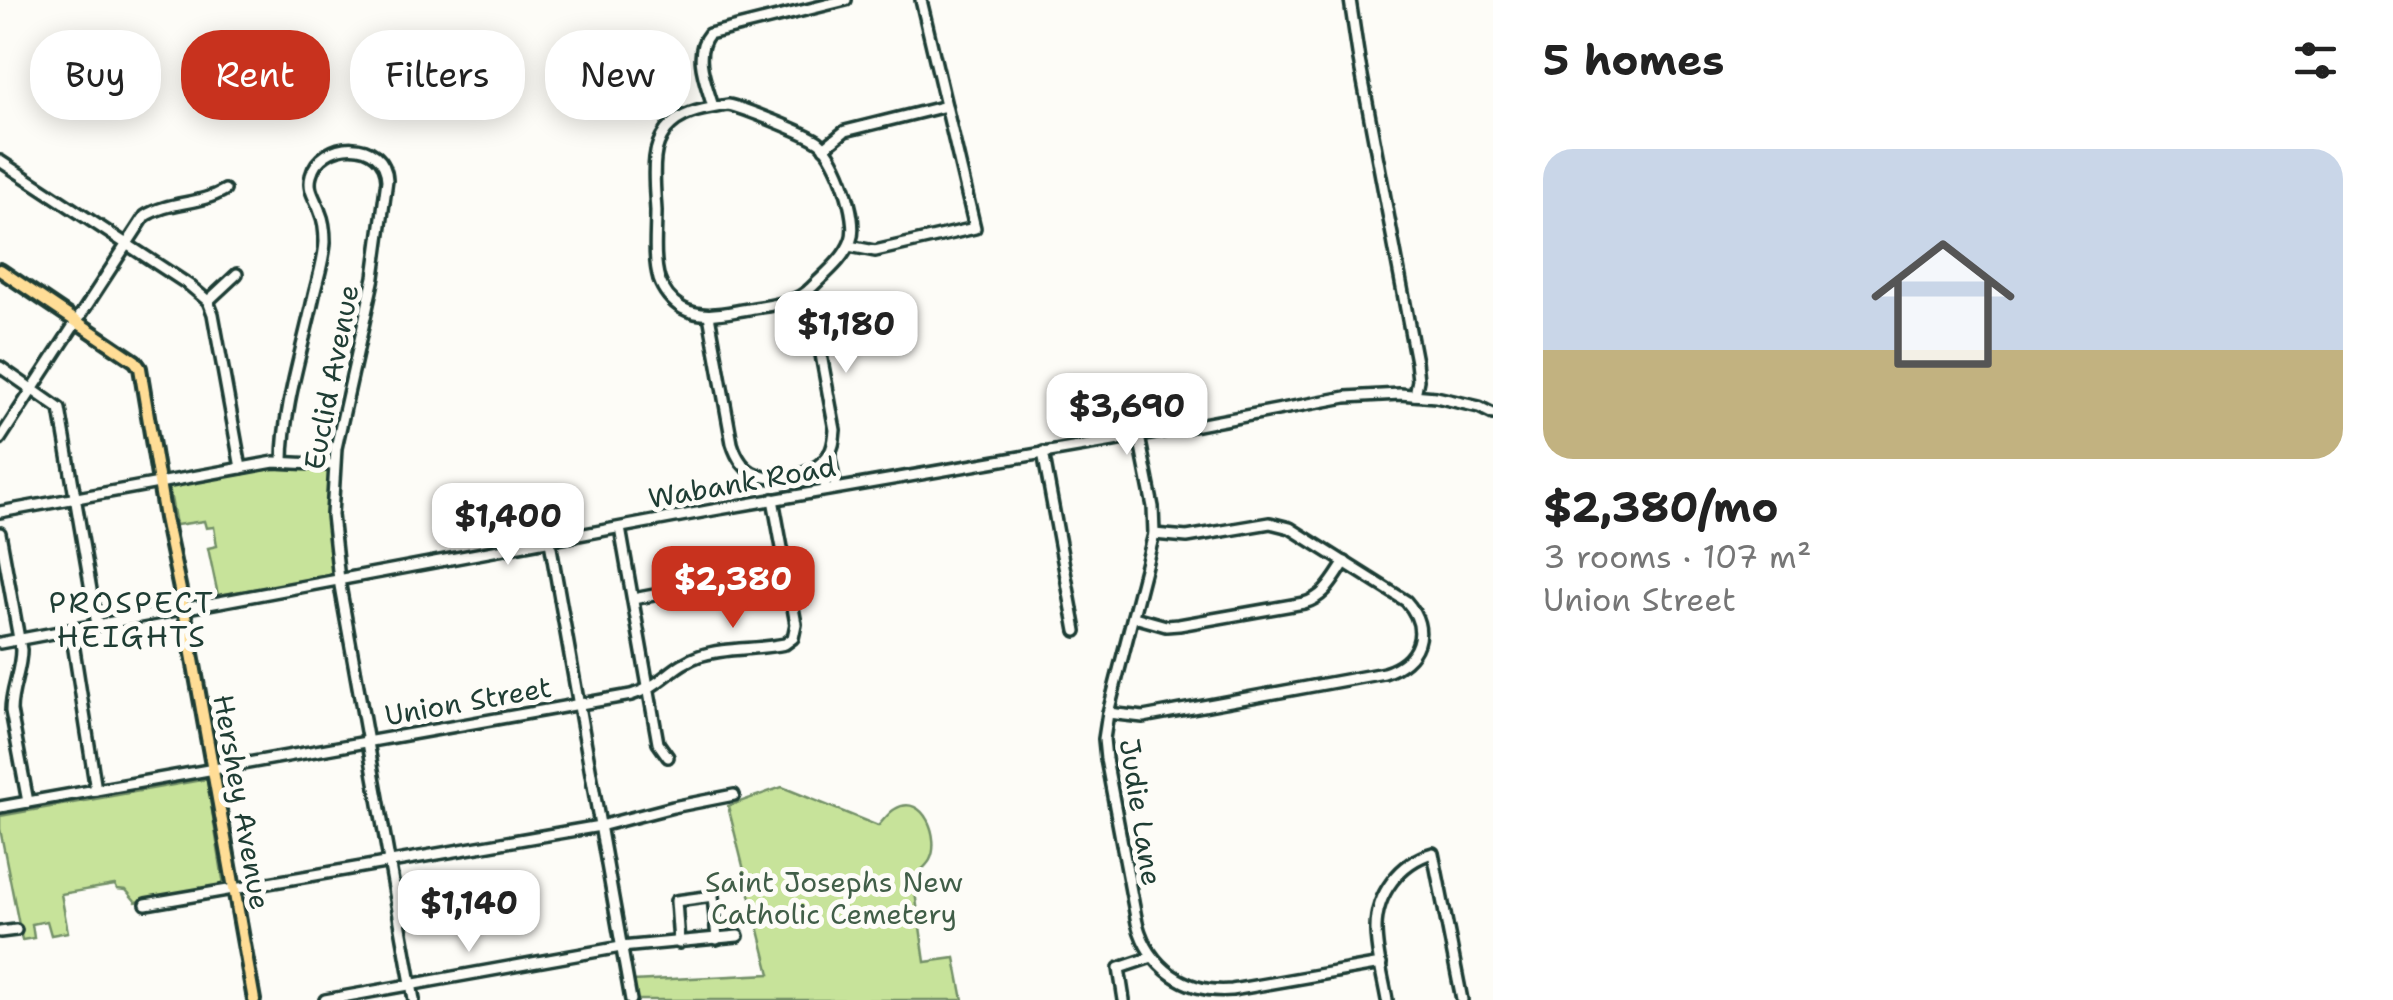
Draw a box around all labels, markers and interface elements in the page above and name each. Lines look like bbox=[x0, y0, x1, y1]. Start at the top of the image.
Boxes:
chip: Buy bbox=[30, 30, 161, 120]
chip: Rent bbox=[181, 30, 330, 120]
chip: Filters bbox=[350, 30, 525, 120]
chip: New bbox=[545, 30, 691, 120]
text: 5 homes bbox=[1543, 32, 1724, 88]
icon: filters bbox=[2288, 33, 2343, 88]
icon: home bbox=[1853, 214, 2033, 394]
street label: Euclid Avenue bbox=[294, 281, 368, 473]
pin: $1,180 bbox=[765, 291, 927, 376]
text: $1,180 bbox=[797, 302, 895, 345]
pin: $3,690 bbox=[1046, 373, 1208, 458]
text: $3,690 bbox=[1068, 384, 1186, 427]
street label: Wabank Road bbox=[645, 447, 839, 517]
text: $2,380/mo bbox=[1543, 479, 1779, 535]
pin: $1,400 bbox=[427, 483, 589, 568]
text: $1,400 bbox=[454, 494, 562, 537]
text: 3 rooms · 107 m² bbox=[1543, 535, 1811, 578]
pin: $2,380 bbox=[652, 546, 814, 631]
text: $2,380 bbox=[674, 557, 792, 600]
text: Union Street bbox=[1543, 578, 1736, 621]
district label: PROSPECT HEIGHTS bbox=[49, 582, 215, 657]
street label: Union Street bbox=[382, 668, 554, 734]
street label: Hershey Avenue bbox=[204, 691, 280, 913]
street label: Judie Lane bbox=[1111, 736, 1171, 888]
park label: Saint Josephs New Catholic Cemetery bbox=[705, 863, 963, 933]
pin: $1,140 bbox=[388, 870, 550, 955]
text: $1,140 bbox=[420, 881, 518, 924]

